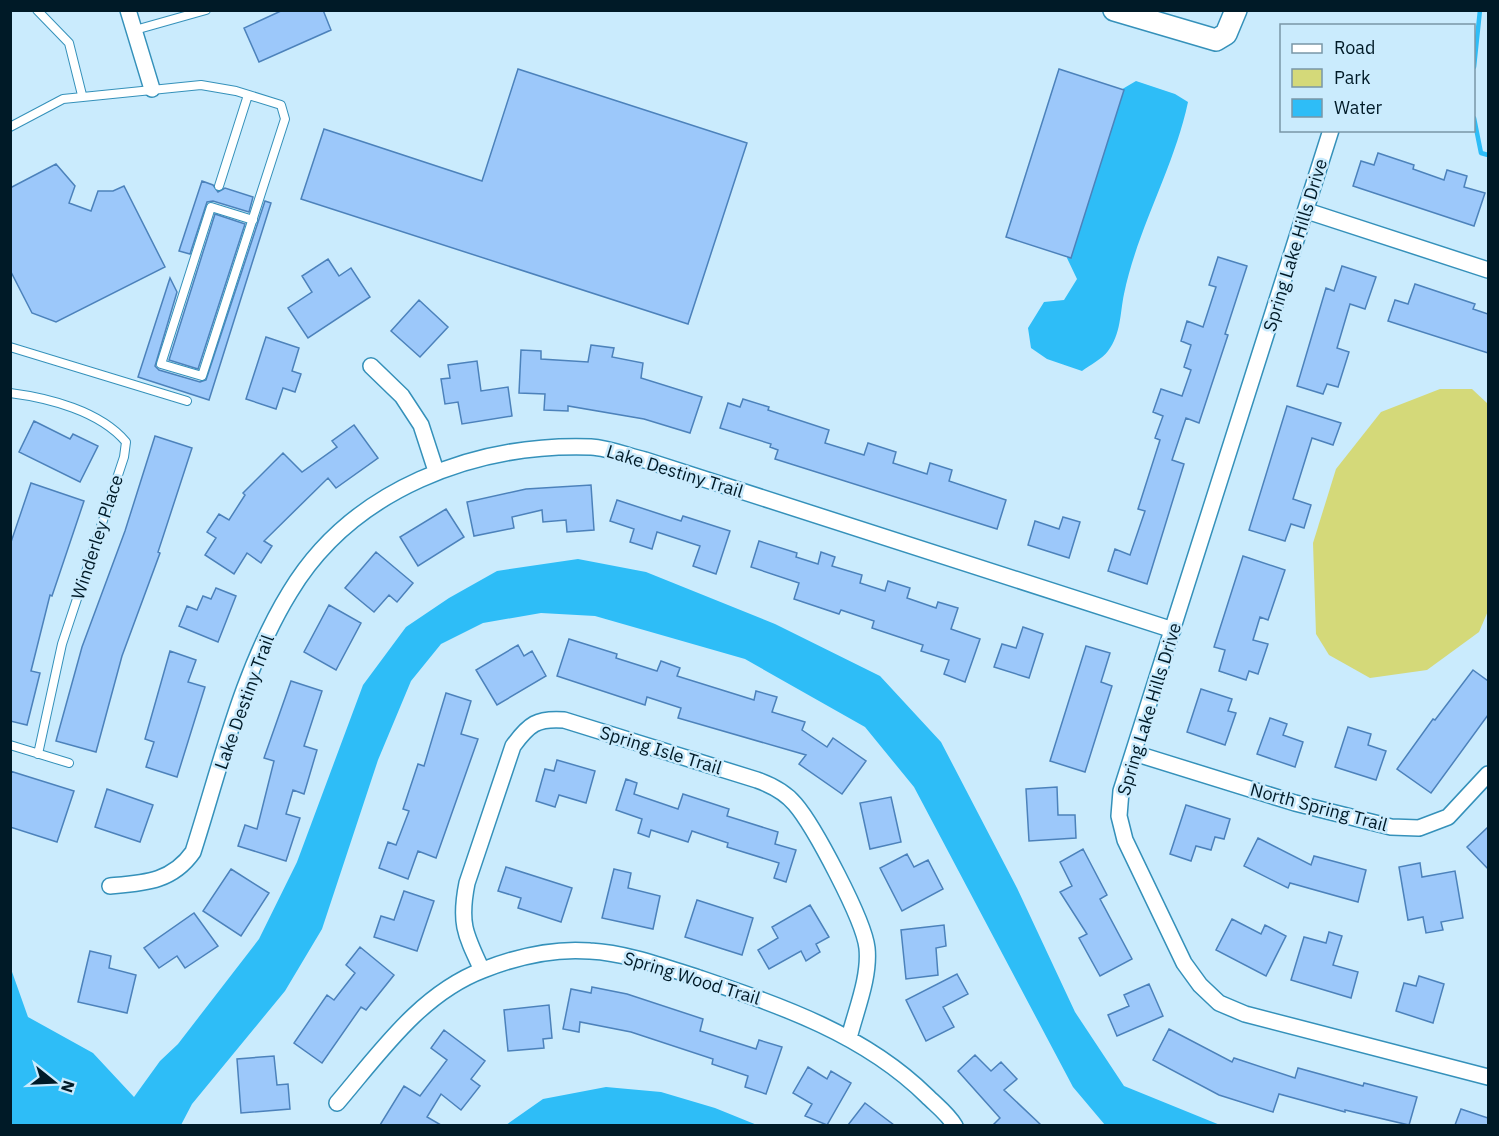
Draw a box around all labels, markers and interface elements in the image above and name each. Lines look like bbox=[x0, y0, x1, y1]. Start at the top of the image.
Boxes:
legend bbox=[1280, 24, 1475, 132]
text: Road bbox=[1334, 36, 1375, 59]
text: Park bbox=[1334, 66, 1371, 89]
text: Water bbox=[1334, 96, 1383, 119]
street label: Spring Lake Hills Drive bbox=[1258, 156, 1332, 334]
street label: Lake Destiny Trail bbox=[604, 439, 746, 503]
street label: Winderley Place bbox=[66, 472, 128, 602]
street label: Spring Lake Hills Drive bbox=[1112, 620, 1186, 798]
street label: Lake Destiny Trail bbox=[209, 631, 279, 773]
street label: Spring Isle Trail bbox=[597, 721, 725, 779]
street label: North Spring Trail bbox=[1248, 778, 1390, 836]
street label: Spring Wood Trail bbox=[621, 946, 763, 1010]
north arrow bbox=[24, 1052, 84, 1112]
text: N bbox=[57, 1078, 80, 1095]

